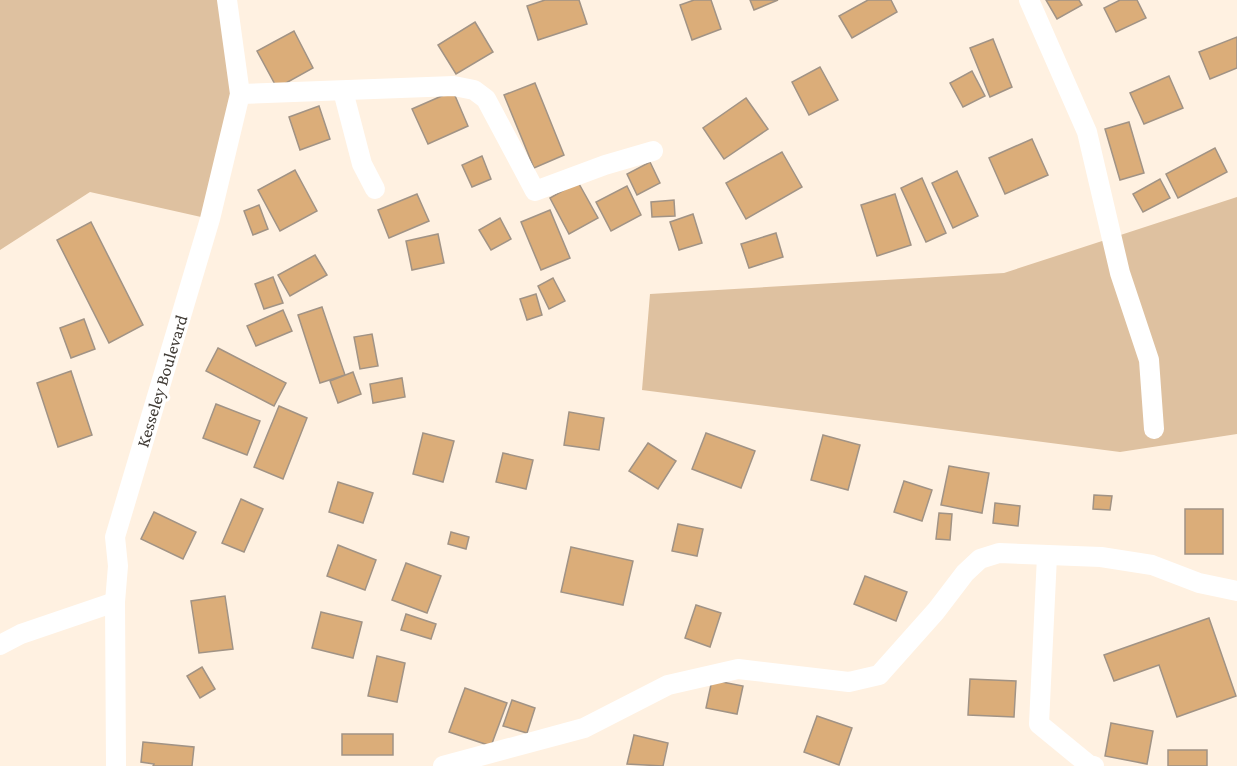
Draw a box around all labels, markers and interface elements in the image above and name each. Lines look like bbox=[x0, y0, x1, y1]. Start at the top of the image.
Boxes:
street label: Kesseley Boulevard bbox=[132, 312, 192, 450]

